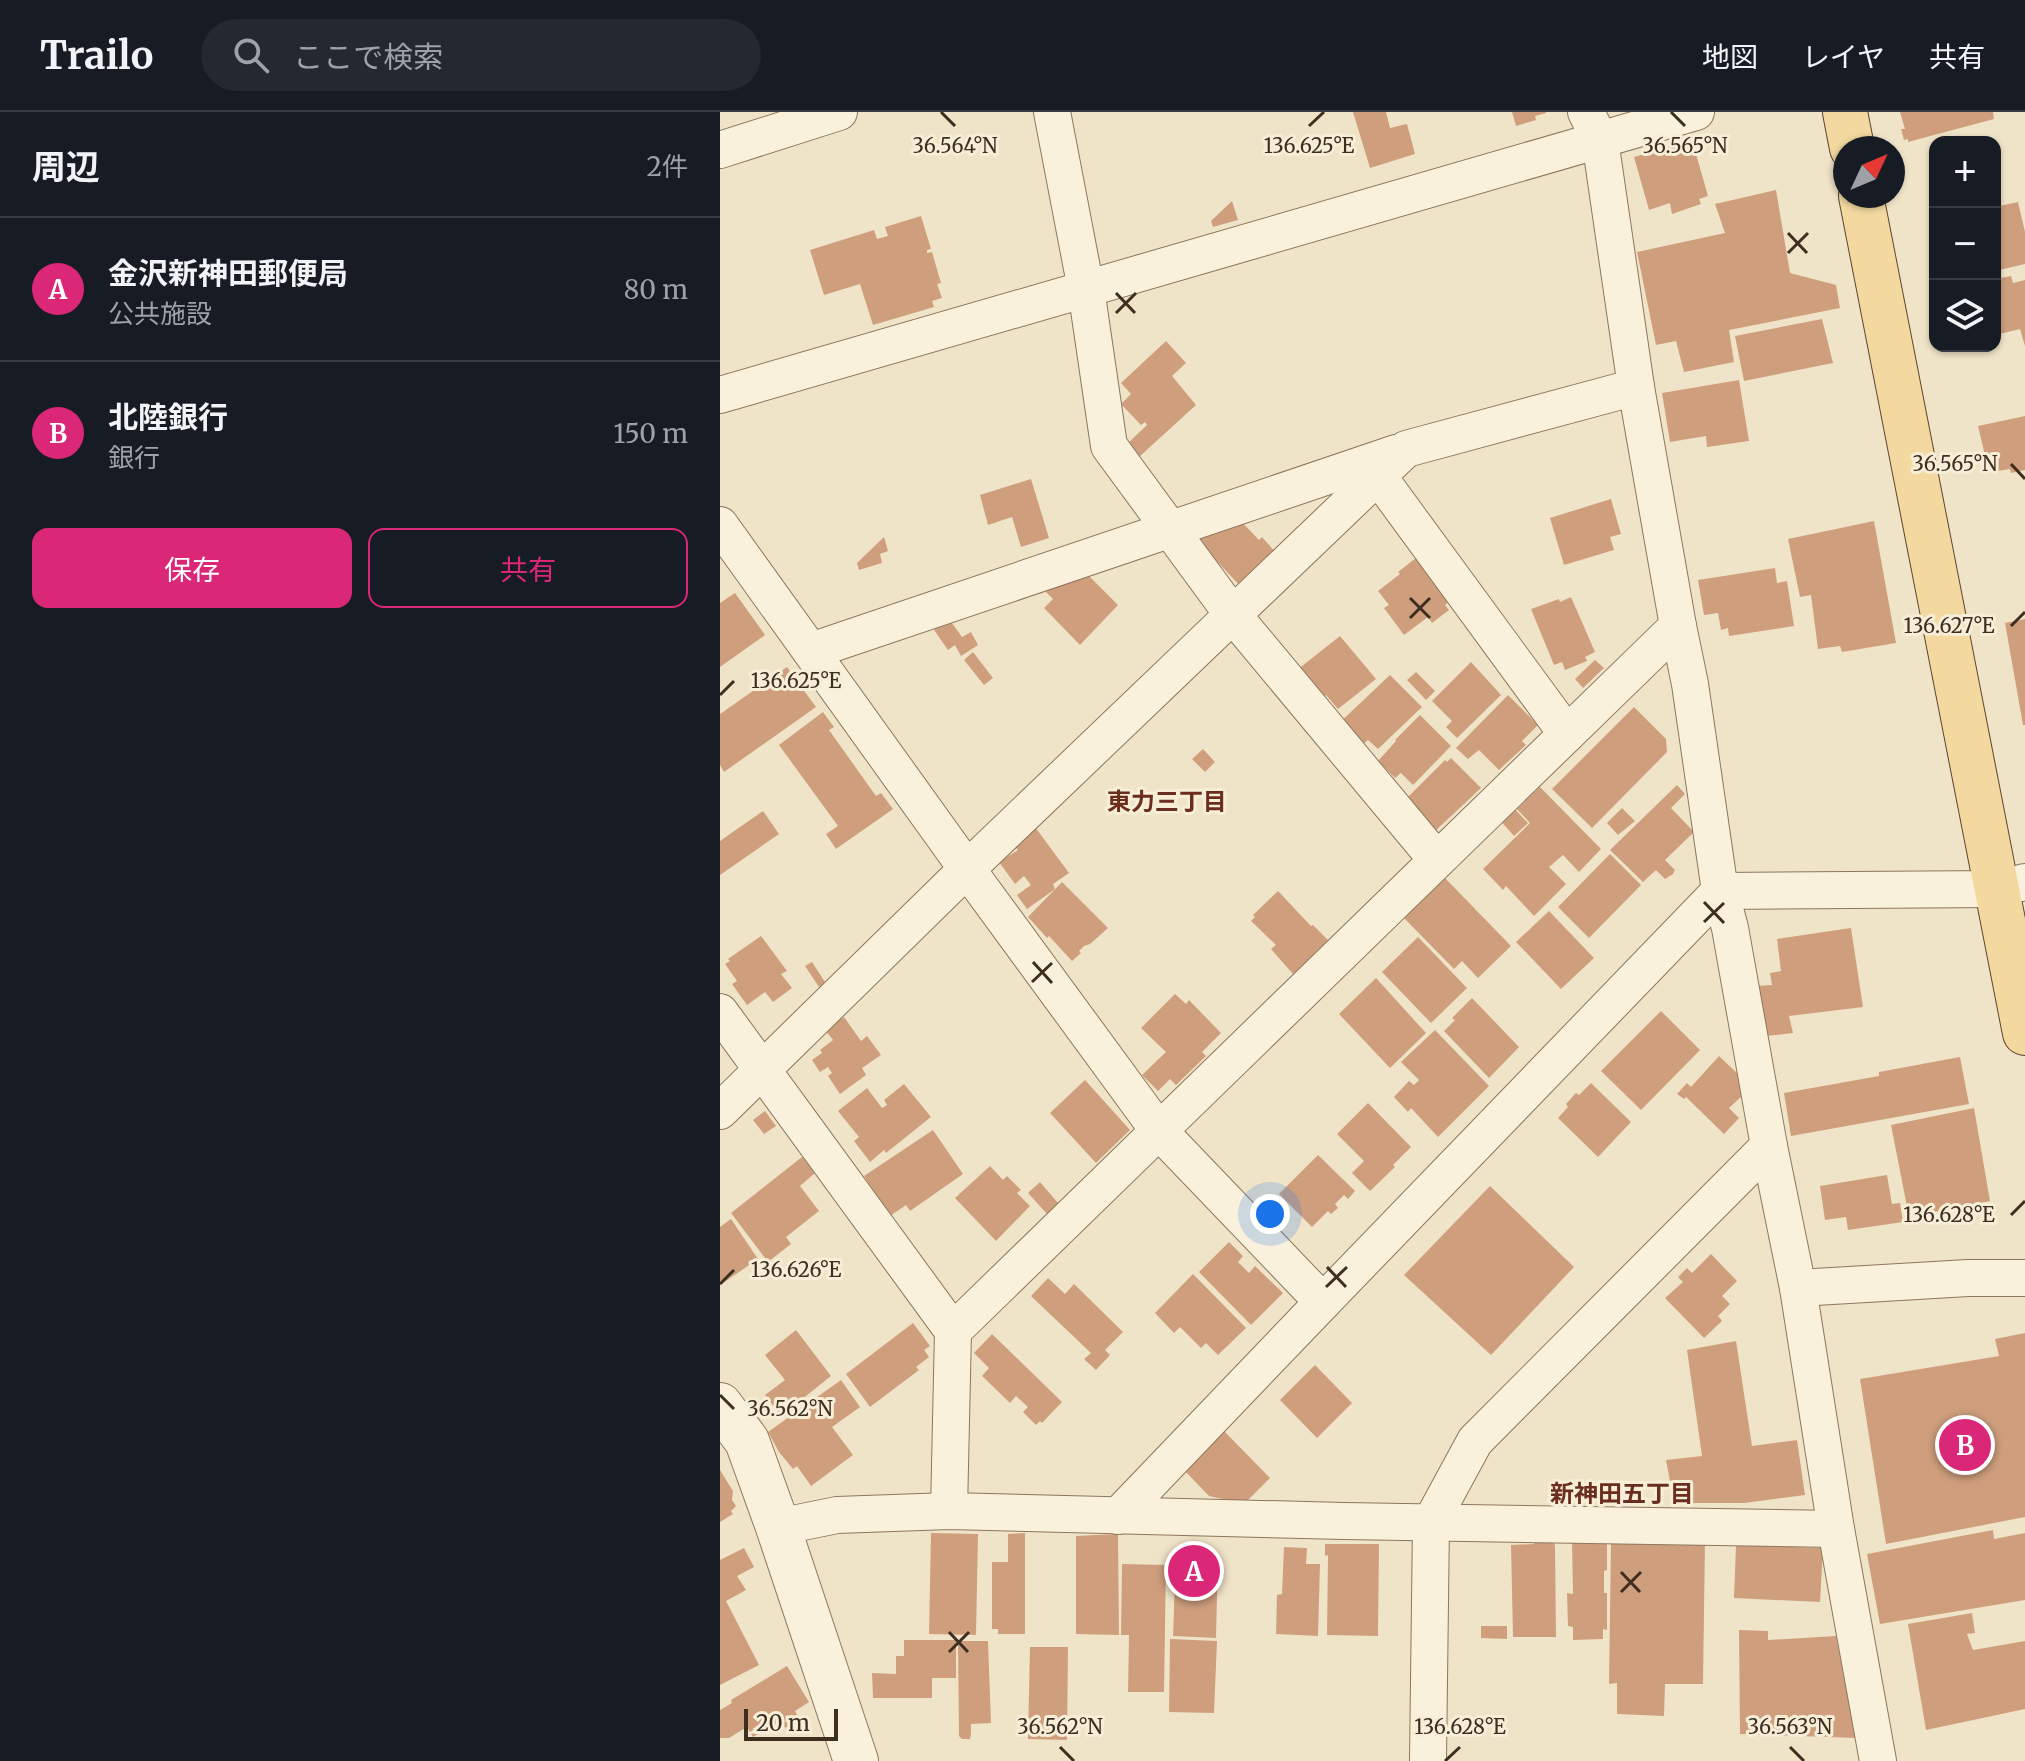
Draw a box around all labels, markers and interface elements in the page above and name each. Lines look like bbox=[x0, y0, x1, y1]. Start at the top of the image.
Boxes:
search box bbox=[201, 19, 761, 91]
text: Trailo bbox=[40, 32, 153, 79]
icon: search bbox=[229, 33, 273, 77]
text: ここで検索 bbox=[293, 38, 443, 76]
text: 地図 bbox=[1702, 39, 1758, 75]
text: レイヤ bbox=[1802, 39, 1885, 75]
text: 共有 bbox=[1929, 39, 1985, 75]
text: 36.564°N bbox=[913, 133, 998, 158]
text: 136.625°E bbox=[1264, 133, 1355, 158]
text: 36.565°N bbox=[1642, 133, 1728, 158]
north arrow bbox=[1833, 136, 1905, 208]
map controls bbox=[1929, 136, 2001, 352]
button: + bbox=[1929, 136, 2001, 208]
text: 周辺 bbox=[32, 146, 100, 188]
text: 2件 bbox=[647, 150, 688, 183]
button: − bbox=[1929, 208, 2001, 280]
text: 金沢新神田郵便局 bbox=[108, 254, 348, 292]
text: A bbox=[49, 273, 67, 306]
text: 80 m bbox=[624, 273, 688, 306]
button: layers bbox=[1929, 280, 2001, 352]
text: 公共施設 bbox=[108, 297, 212, 330]
text: 北陸銀行 bbox=[108, 398, 228, 436]
text: B bbox=[49, 417, 67, 450]
text: 150 m bbox=[614, 417, 688, 450]
text: 銀行 bbox=[108, 441, 160, 474]
text: 36.565°N bbox=[1912, 451, 1998, 476]
button: 保存 bbox=[32, 528, 352, 608]
button: 共有 bbox=[368, 528, 688, 608]
text: 136.627°E bbox=[1903, 613, 1995, 638]
text: 136.625°E bbox=[751, 668, 842, 693]
district label: 東力三丁目 bbox=[1107, 786, 1227, 817]
your location bbox=[1250, 1194, 1290, 1234]
text: 136.628°E bbox=[1903, 1202, 1995, 1227]
text: 136.626°E bbox=[751, 1257, 841, 1282]
text: 36.562°N bbox=[747, 1396, 833, 1421]
pin: B bbox=[1939, 1415, 1991, 1475]
district label: 新神田五丁目 bbox=[1550, 1478, 1694, 1509]
pin: A bbox=[1168, 1541, 1220, 1601]
scale bar bbox=[744, 1705, 838, 1741]
text: 20 m bbox=[756, 1709, 810, 1737]
text: 36.562°N bbox=[1017, 1714, 1103, 1739]
text: 136.628°E bbox=[1414, 1714, 1506, 1739]
text: 36.563°N bbox=[1748, 1714, 1833, 1739]

